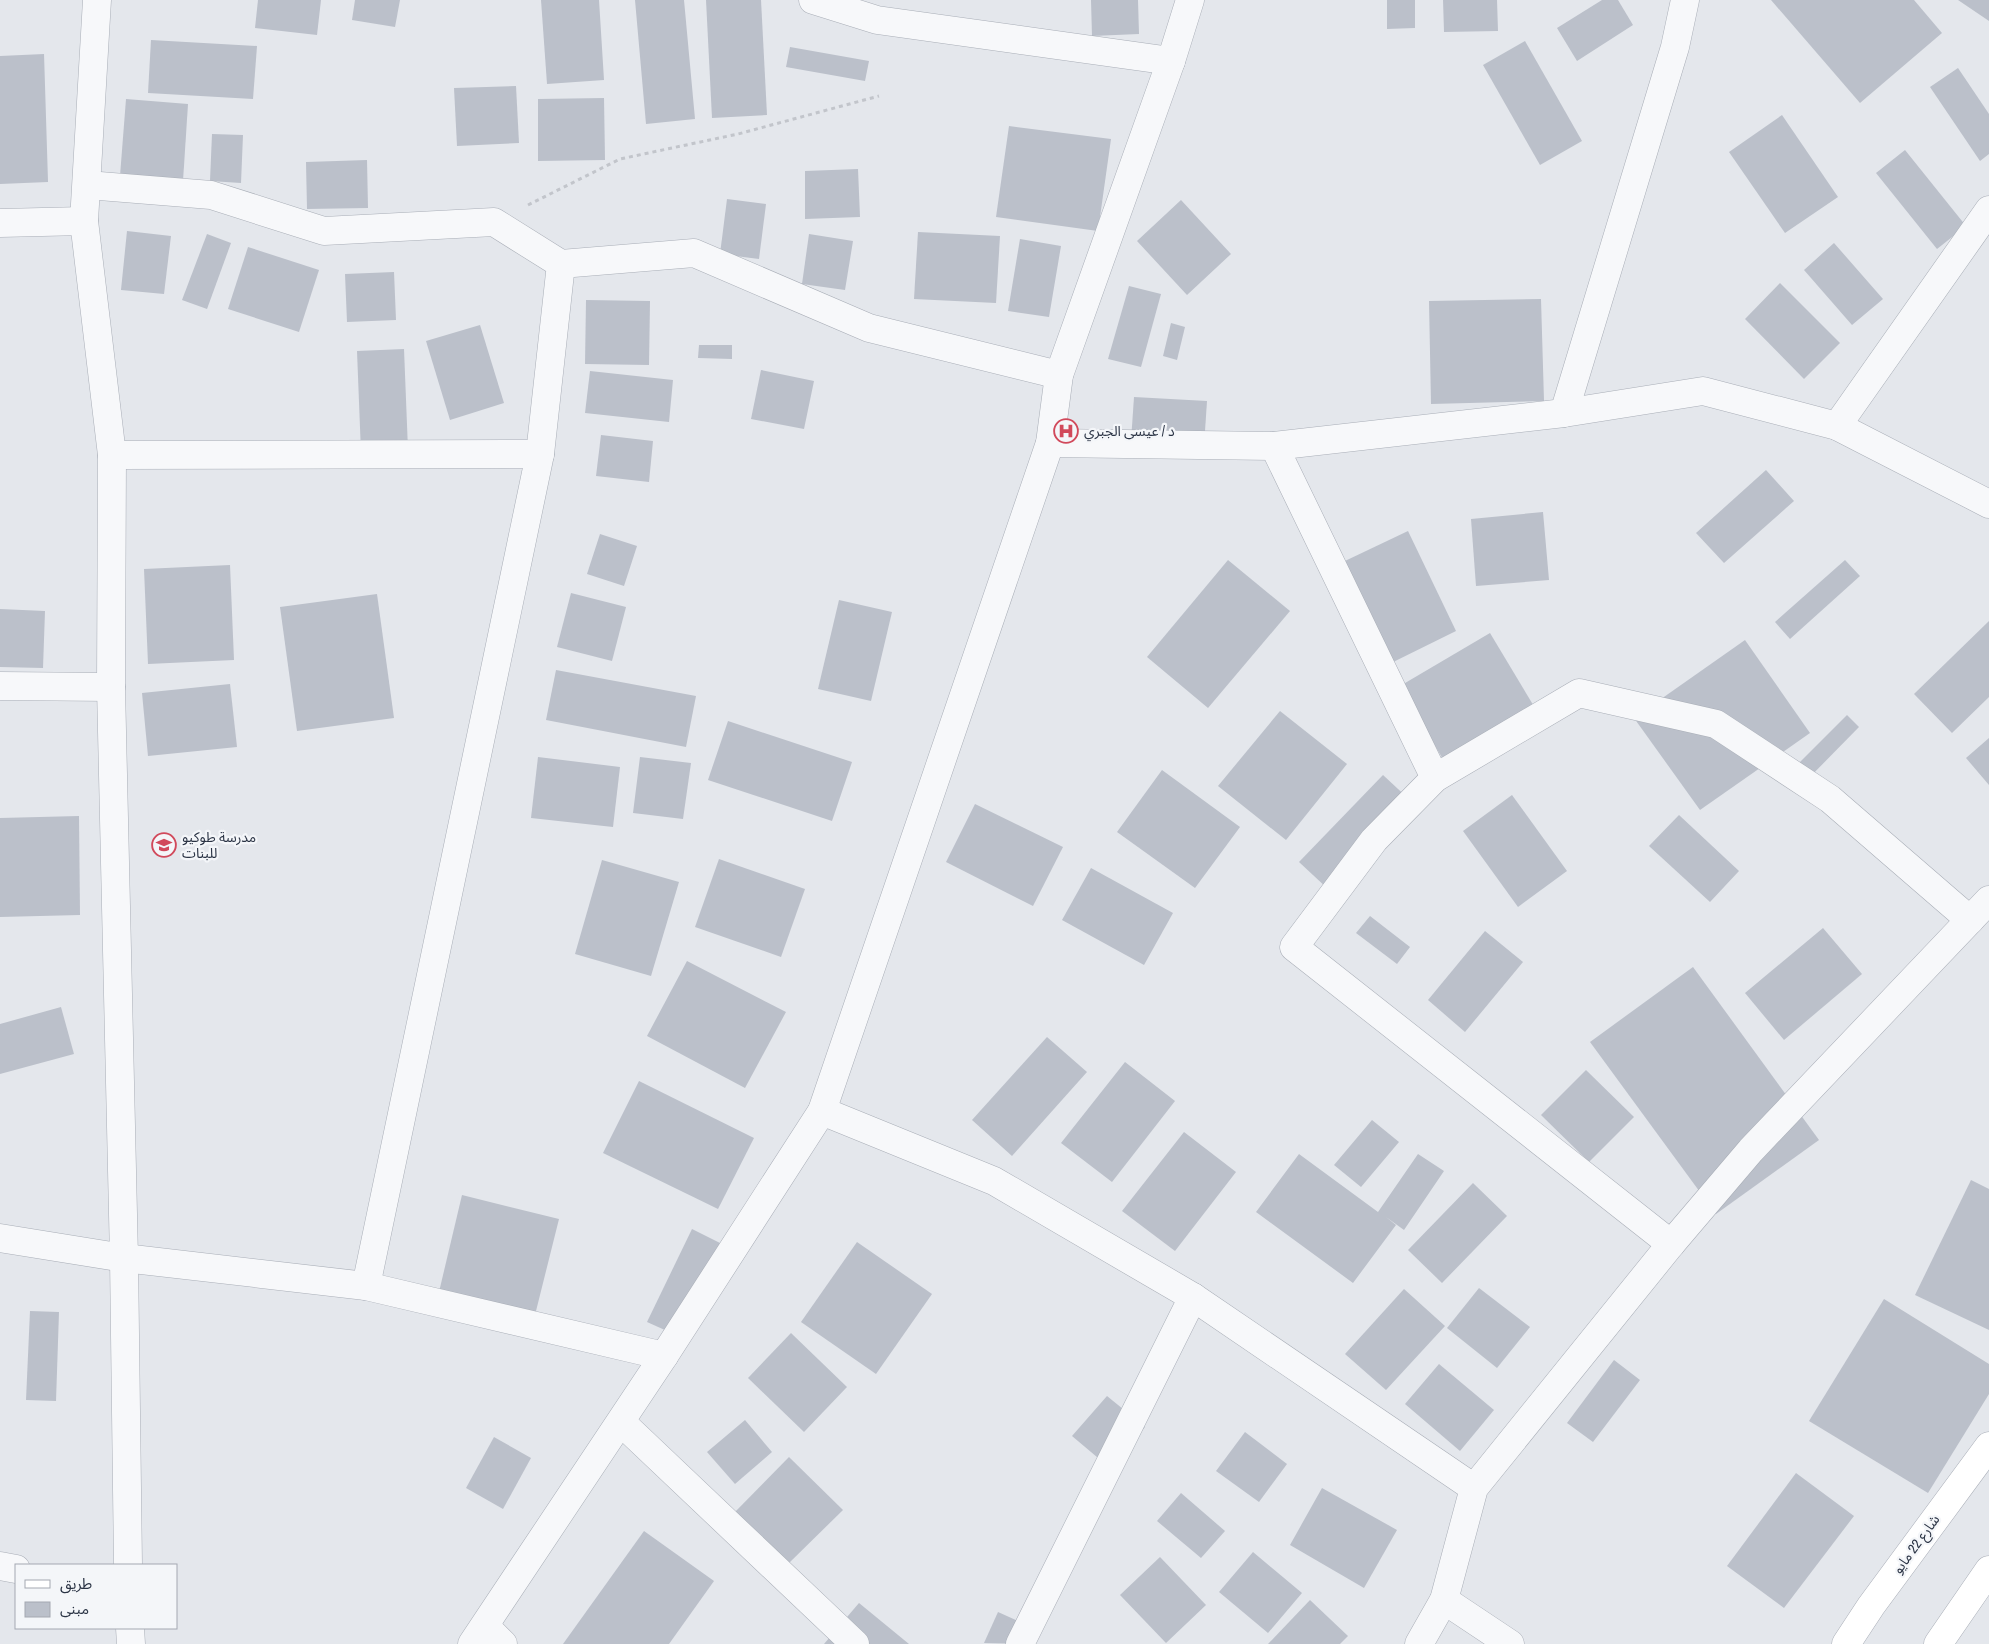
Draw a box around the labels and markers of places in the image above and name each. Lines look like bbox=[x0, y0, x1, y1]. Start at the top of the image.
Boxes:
hospital icon: د / عيسى الجبري bbox=[1053, 418, 1079, 444]
place label: د / عيسى الجبري bbox=[1084, 422, 1175, 442]
place label: مدرسة طوكيو للبنات bbox=[182, 828, 256, 862]
school or university icon: مدرسة طوكيو للبنات bbox=[151, 832, 177, 858]

